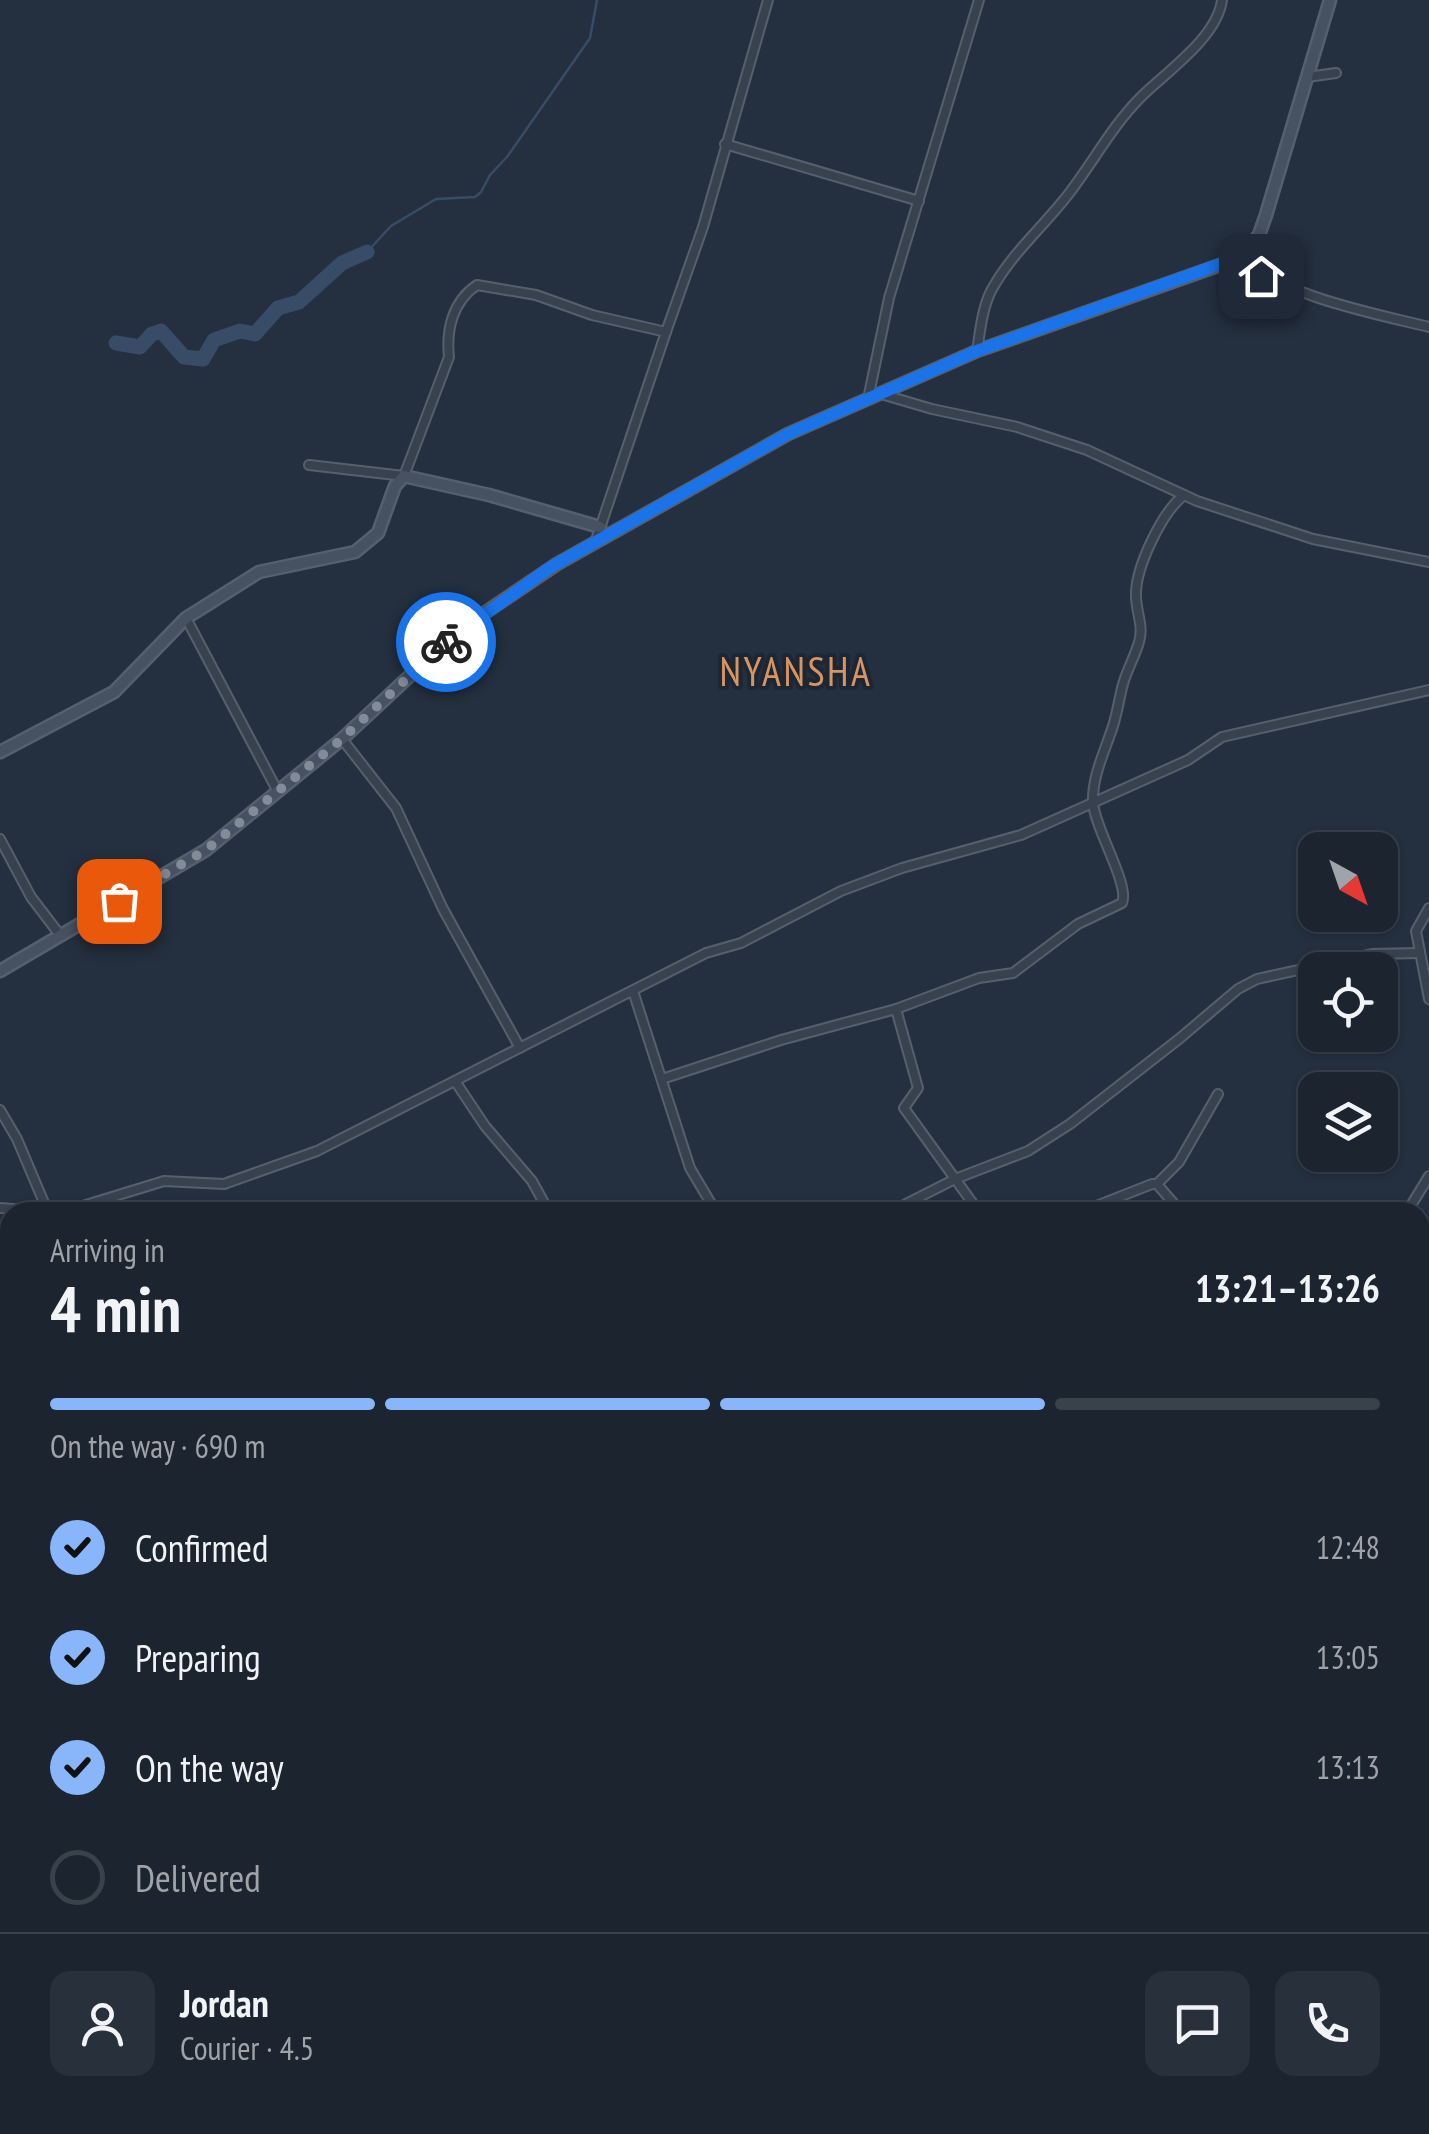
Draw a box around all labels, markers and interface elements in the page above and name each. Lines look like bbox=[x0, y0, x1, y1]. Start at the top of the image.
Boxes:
pin bbox=[1219, 234, 1304, 319]
icon: home bbox=[1234, 249, 1289, 304]
courier bbox=[396, 592, 496, 692]
icon: bike bbox=[419, 615, 474, 670]
district label: NYANSHA bbox=[720, 645, 872, 697]
north arrow bbox=[1298, 832, 1398, 932]
map controls bbox=[1298, 832, 1398, 1172]
pin bbox=[77, 859, 162, 944]
icon: bag bbox=[92, 874, 147, 929]
button: locate bbox=[1298, 952, 1398, 1052]
button: layers bbox=[1298, 1072, 1398, 1172]
text: Arriving in bbox=[50, 1229, 165, 1271]
text: 13:21–13:26 bbox=[1195, 1263, 1380, 1312]
text: 4 min bbox=[50, 1266, 181, 1350]
text: On the way · 690 m bbox=[50, 1425, 265, 1467]
icon: check bbox=[50, 1520, 105, 1575]
text: Confirmed bbox=[135, 1523, 268, 1572]
text: 12:48 bbox=[1316, 1526, 1380, 1568]
icon: check bbox=[50, 1630, 105, 1685]
text: Preparing bbox=[135, 1633, 261, 1682]
text: 13:05 bbox=[1316, 1636, 1380, 1678]
icon: check bbox=[50, 1740, 105, 1795]
text: On the way bbox=[135, 1743, 283, 1792]
text: 13:13 bbox=[1316, 1746, 1380, 1788]
text: Delivered bbox=[135, 1853, 261, 1902]
button: person bbox=[50, 1971, 155, 2076]
button: chat bbox=[1145, 1971, 1250, 2076]
button: phone bbox=[1275, 1971, 1380, 2076]
text: Jordan bbox=[180, 1978, 269, 2027]
text: Courier · 4.5 bbox=[180, 2027, 314, 2069]

